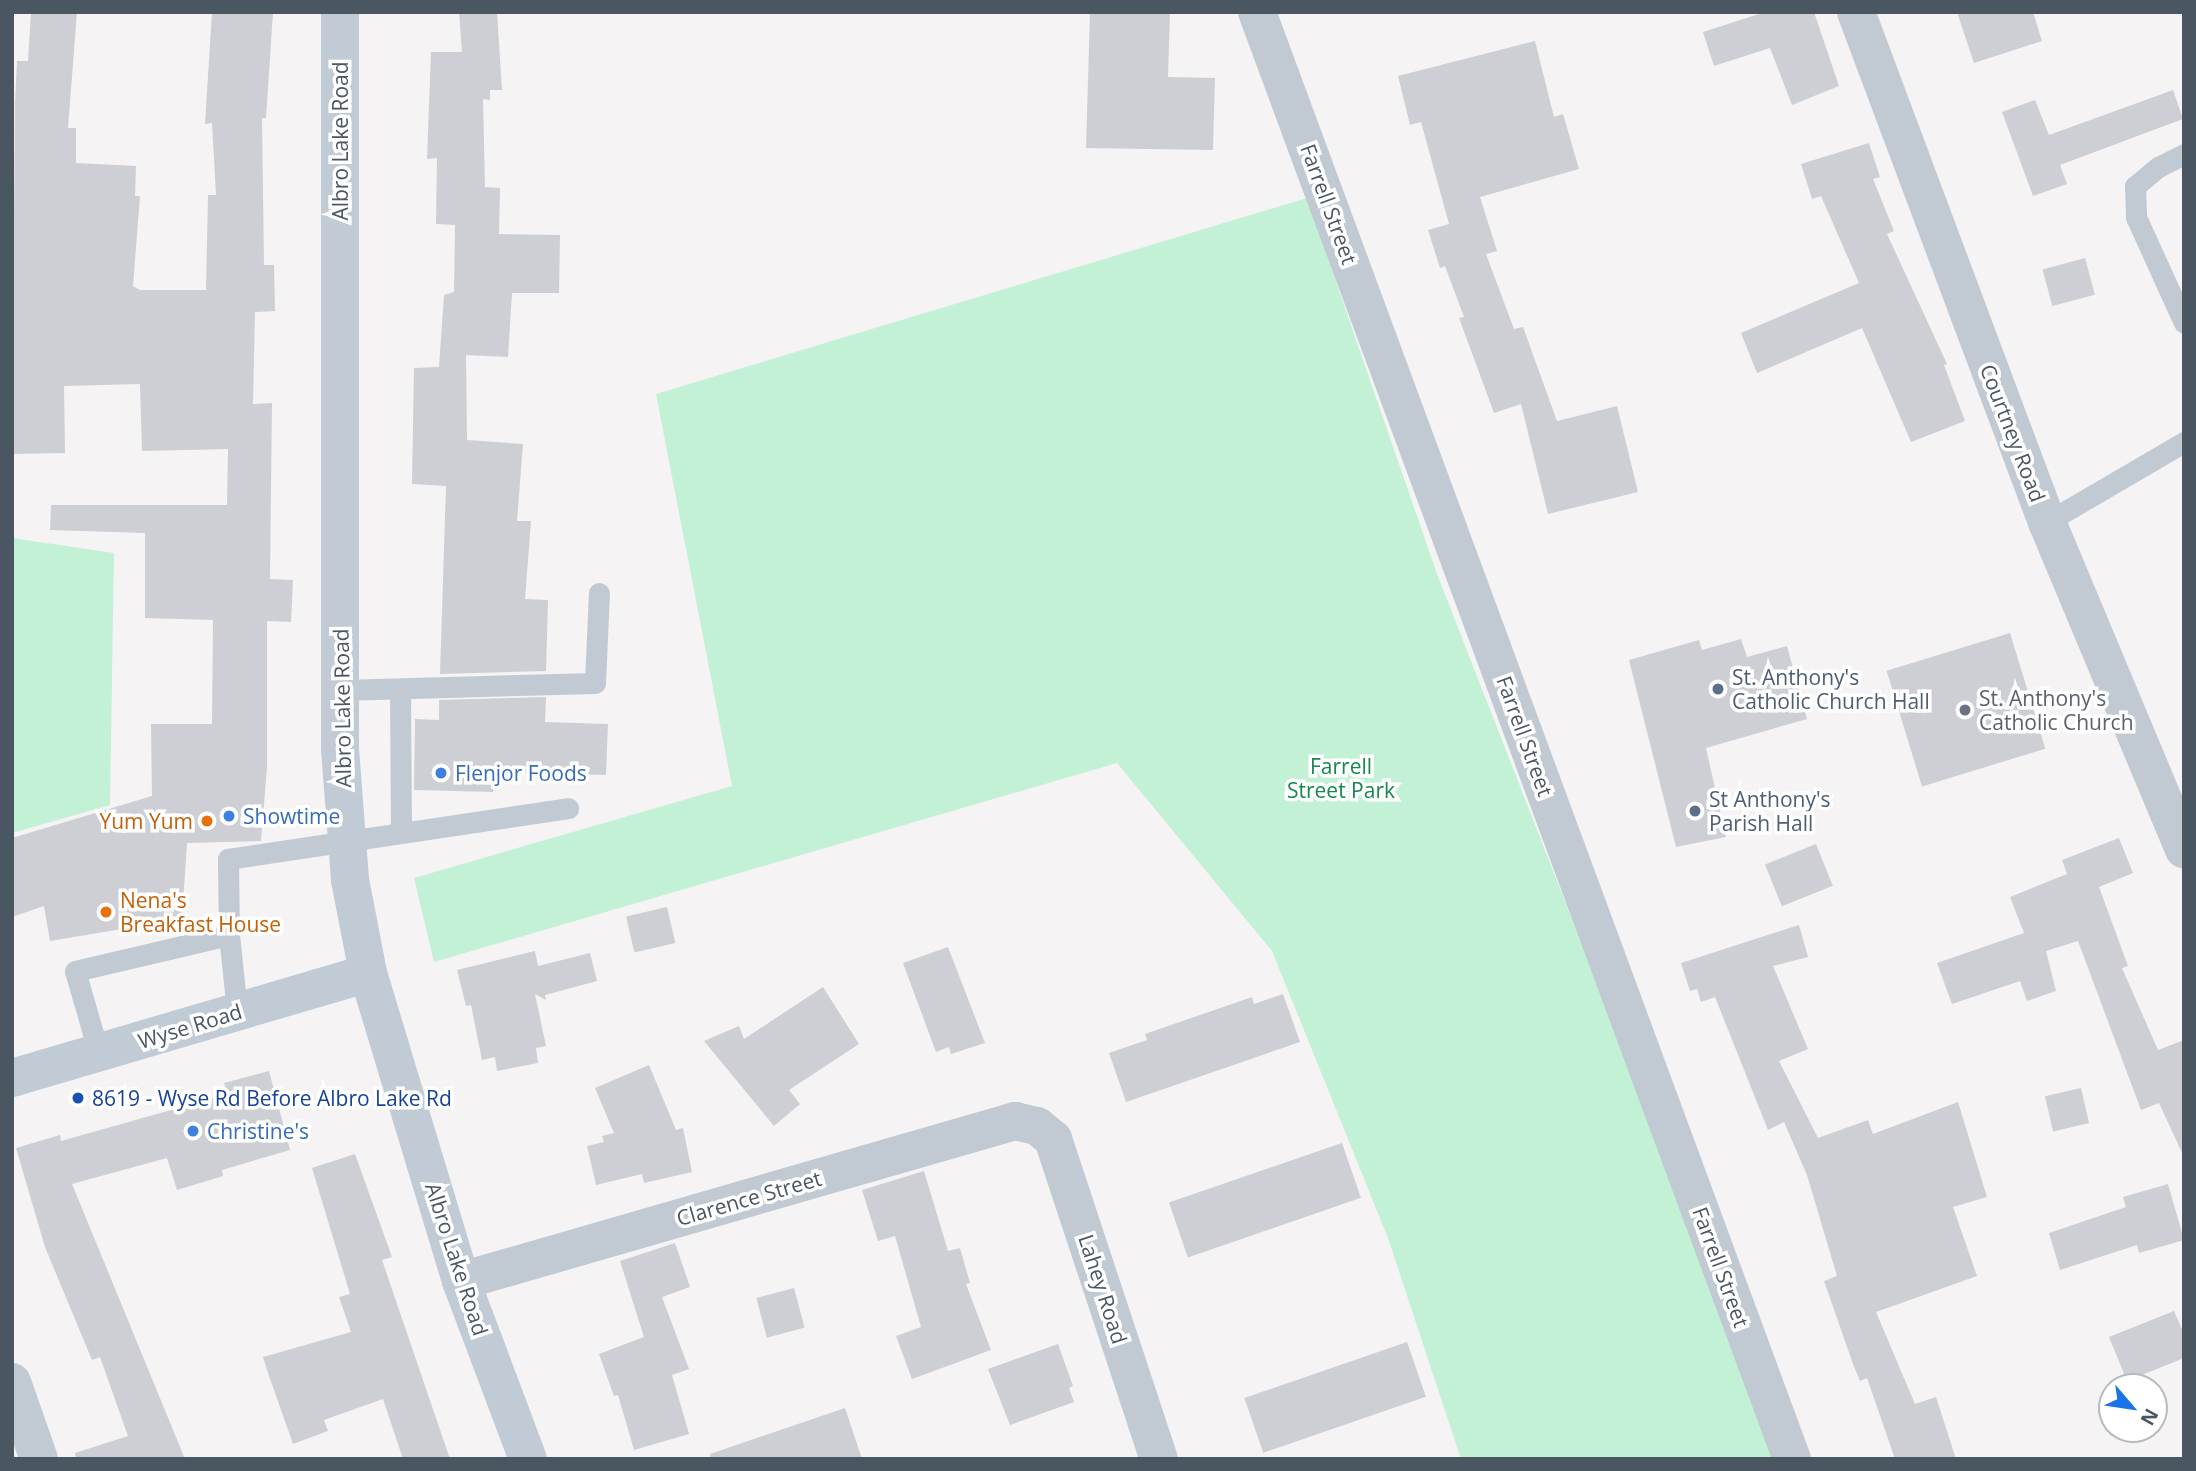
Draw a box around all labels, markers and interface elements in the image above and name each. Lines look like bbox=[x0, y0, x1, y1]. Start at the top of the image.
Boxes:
street label: Albro Lake Road bbox=[327, 61, 353, 221]
street label: Farrell Street bbox=[1296, 140, 1362, 268]
street label: Courtney Road bbox=[1975, 361, 2051, 505]
street label: Albro Lake Road bbox=[328, 628, 356, 788]
place label: St. Anthony's Catholic Church Hall bbox=[1732, 664, 1930, 714]
street label: Farrell Street bbox=[1492, 672, 1558, 800]
marker: St. Anthony's Catholic Church Hall bbox=[1710, 681, 1726, 697]
place label: St. Anthony's Catholic Church bbox=[1979, 685, 2134, 735]
marker: St. Anthony's Catholic Church bbox=[1957, 702, 1973, 718]
park label: Farrell Street Park bbox=[1287, 753, 1395, 803]
place label: Flenjor Foods bbox=[455, 760, 587, 786]
marker: Flenjor Foods bbox=[433, 765, 449, 781]
place label: St Anthony's Parish Hall bbox=[1709, 786, 1831, 836]
place label: Showtime bbox=[243, 803, 340, 829]
marker: St Anthony's Parish Hall bbox=[1687, 803, 1703, 819]
place label: Yum Yum bbox=[99, 808, 193, 834]
marker: Showtime bbox=[221, 808, 237, 824]
marker: Yum Yum bbox=[199, 813, 215, 829]
place label: Nena's Breakfast House bbox=[120, 887, 281, 937]
marker: Nena's Breakfast House bbox=[98, 904, 114, 920]
street label: Wyse Road bbox=[135, 998, 245, 1054]
place label: 8619 - Wyse Rd Before Albro Lake Rd bbox=[92, 1085, 452, 1111]
marker: 8619 - Wyse Rd Before Albro Lake Rd bbox=[70, 1090, 86, 1106]
place label: Christine's bbox=[207, 1118, 309, 1144]
marker: Christine's bbox=[185, 1123, 201, 1139]
street label: Clarence Street bbox=[674, 1165, 824, 1231]
street label: Albro Lake Road bbox=[420, 1179, 494, 1339]
street label: Farrell Street bbox=[1688, 1203, 1754, 1331]
street label: Lahey Road bbox=[1073, 1231, 1133, 1347]
north arrow bbox=[2098, 1373, 2168, 1443]
text: N bbox=[2135, 1404, 2165, 1430]

